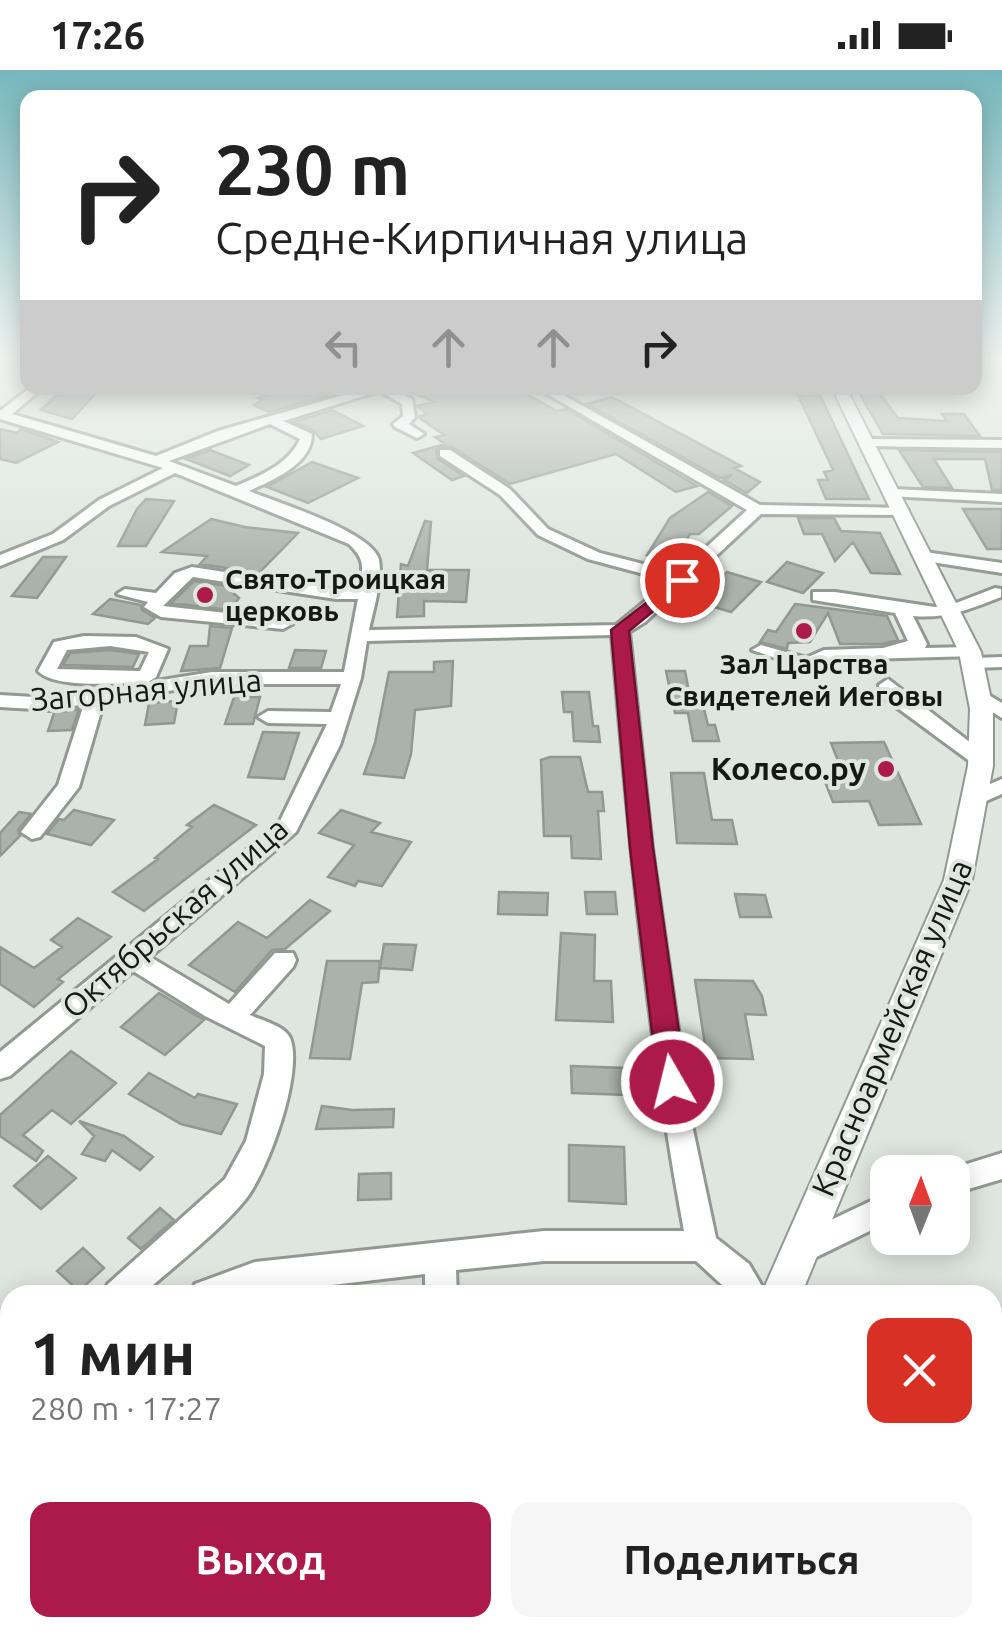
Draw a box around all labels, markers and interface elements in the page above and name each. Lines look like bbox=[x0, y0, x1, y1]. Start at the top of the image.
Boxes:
text: 17:26 bbox=[50, 14, 145, 56]
icon: right bbox=[50, 130, 180, 260]
text: 230 m bbox=[215, 130, 410, 208]
text: Средне-Кирпичная улица bbox=[215, 212, 748, 263]
icon: left bbox=[316, 320, 371, 375]
icon: ahead bbox=[421, 320, 476, 375]
icon: ahead bbox=[526, 320, 581, 375]
icon: right bbox=[631, 320, 686, 375]
pin bbox=[640, 538, 725, 623]
icon: arrive bbox=[655, 553, 710, 608]
place label: Свято-Троицкая церковь bbox=[225, 563, 446, 626]
marker: Свято-Троицкая церковь bbox=[194, 584, 216, 606]
marker: Зал Царства Свидетелей Иеговы bbox=[793, 620, 815, 642]
place label: Зал Царства Свидетелей Иеговы bbox=[665, 648, 943, 711]
street label: Загорная улица bbox=[29, 661, 263, 717]
place label: Колесо.ру bbox=[711, 750, 866, 786]
marker: Колесо.ру bbox=[875, 758, 897, 780]
street label: Октябрьская улица bbox=[54, 810, 294, 1025]
street label: Красноармейская улица bbox=[804, 854, 978, 1201]
position arrow bbox=[620, 1030, 724, 1134]
north arrow bbox=[870, 1155, 970, 1255]
map controls bbox=[870, 1155, 970, 1255]
button: close bbox=[867, 1318, 972, 1423]
text: 1 мин bbox=[30, 1319, 195, 1386]
text: 280 m · 17:27 bbox=[30, 1390, 222, 1426]
button: Выход bbox=[30, 1502, 491, 1617]
button: Поделиться bbox=[511, 1502, 972, 1617]

